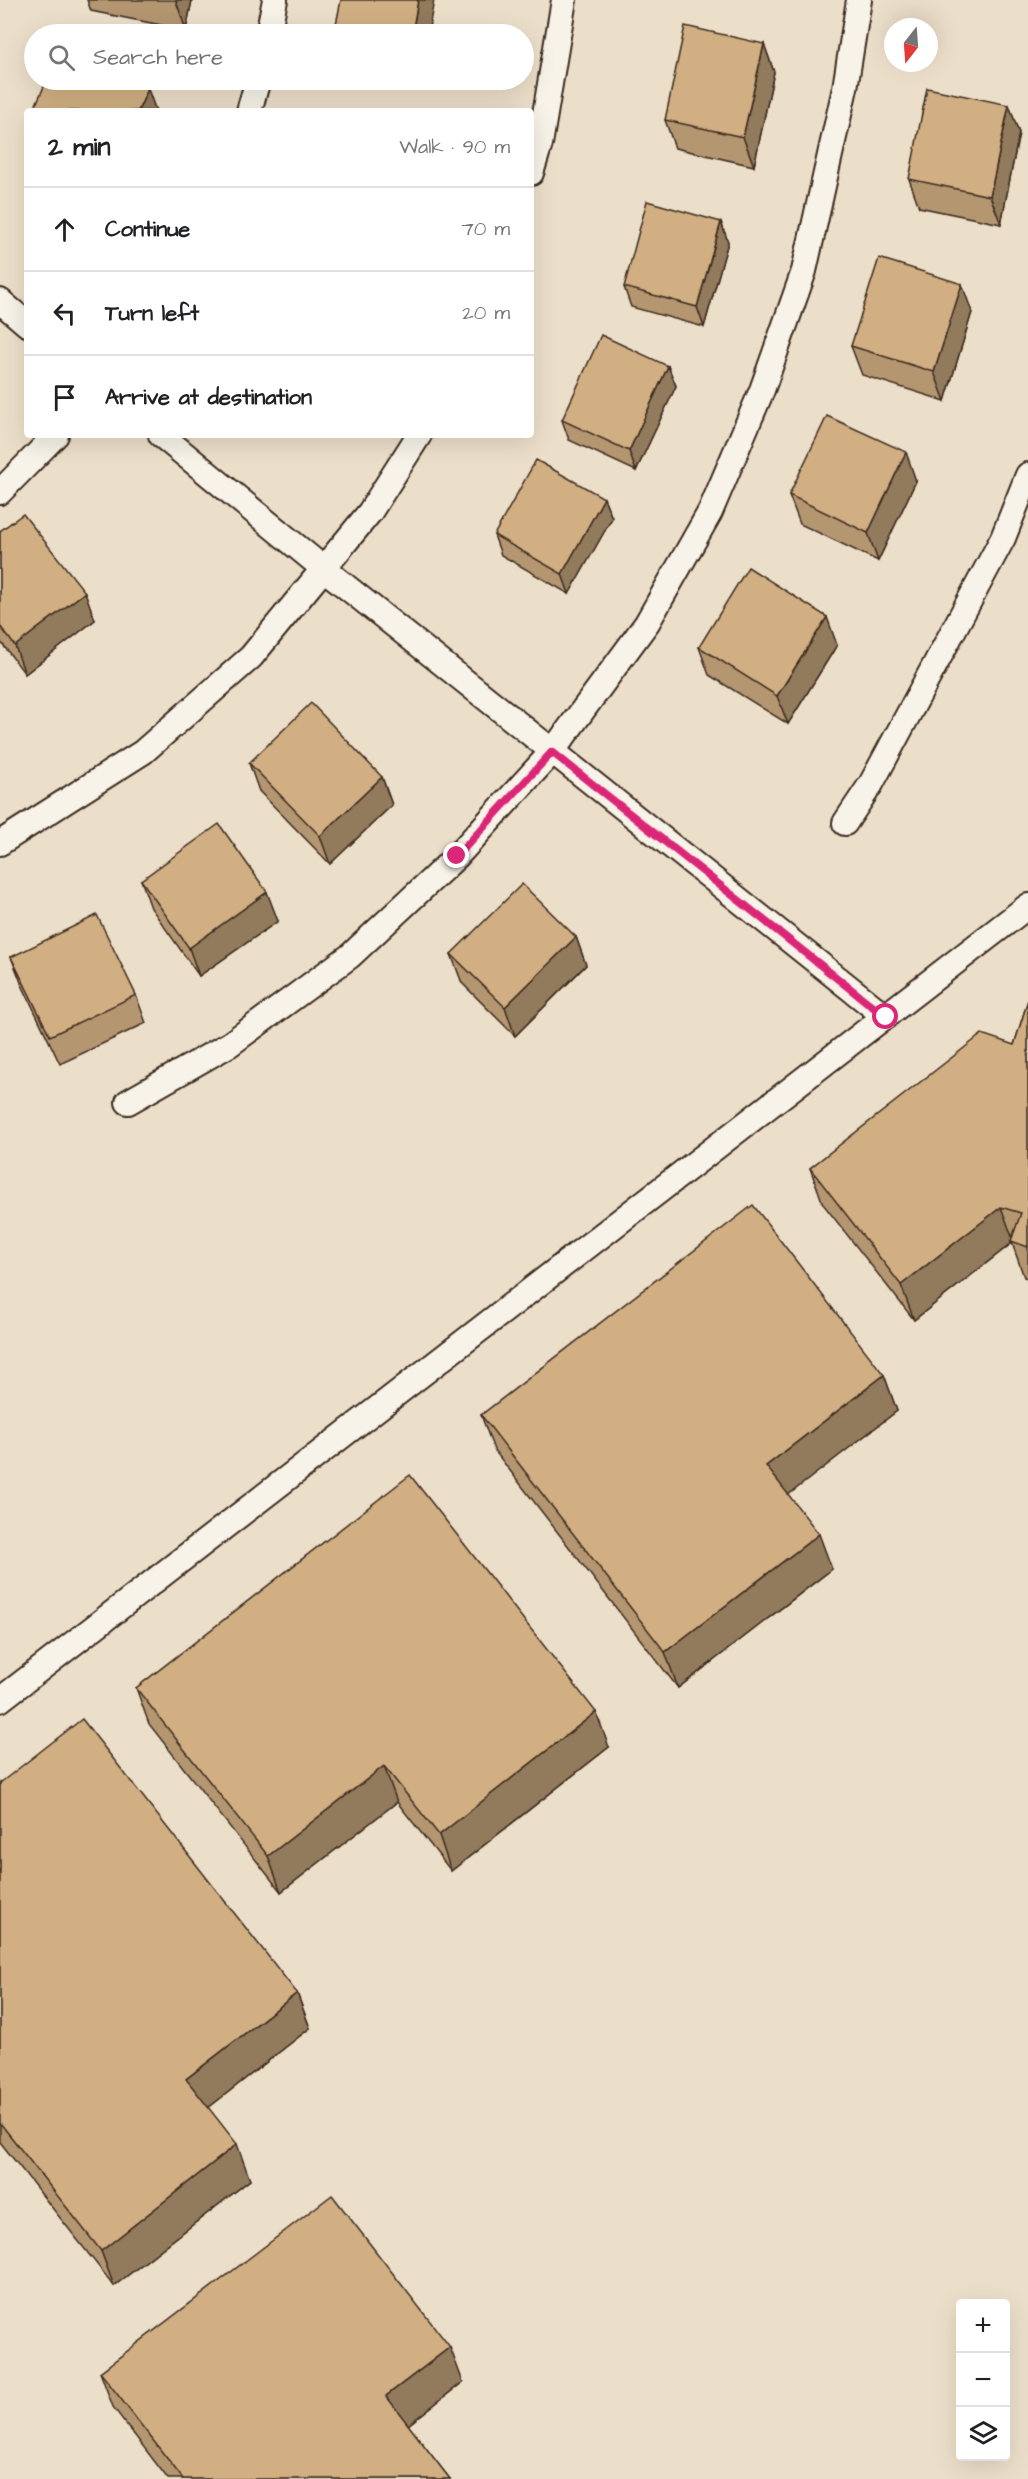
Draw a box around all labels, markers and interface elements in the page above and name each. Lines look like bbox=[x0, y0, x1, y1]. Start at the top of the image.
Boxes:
north arrow bbox=[884, 18, 938, 72]
search box bbox=[24, 24, 534, 90]
icon: search bbox=[45, 41, 78, 74]
text: Search here bbox=[93, 42, 223, 73]
text: 2 min bbox=[48, 129, 110, 165]
text: Walk · 90 m bbox=[399, 133, 510, 161]
icon: ahead bbox=[48, 213, 81, 246]
text: Continue bbox=[105, 214, 190, 245]
text: 70 m bbox=[462, 215, 510, 243]
icon: left bbox=[48, 297, 81, 330]
text: Turn left bbox=[105, 298, 199, 329]
text: 20 m bbox=[462, 299, 510, 327]
icon: arrive bbox=[48, 381, 81, 414]
text: Arrive at destination bbox=[105, 382, 312, 413]
route end bbox=[443, 842, 469, 868]
route start bbox=[872, 1003, 898, 1029]
map controls bbox=[956, 2299, 1010, 2461]
button: + bbox=[956, 2299, 1010, 2353]
button: − bbox=[956, 2353, 1010, 2407]
button: layers bbox=[956, 2407, 1010, 2461]

